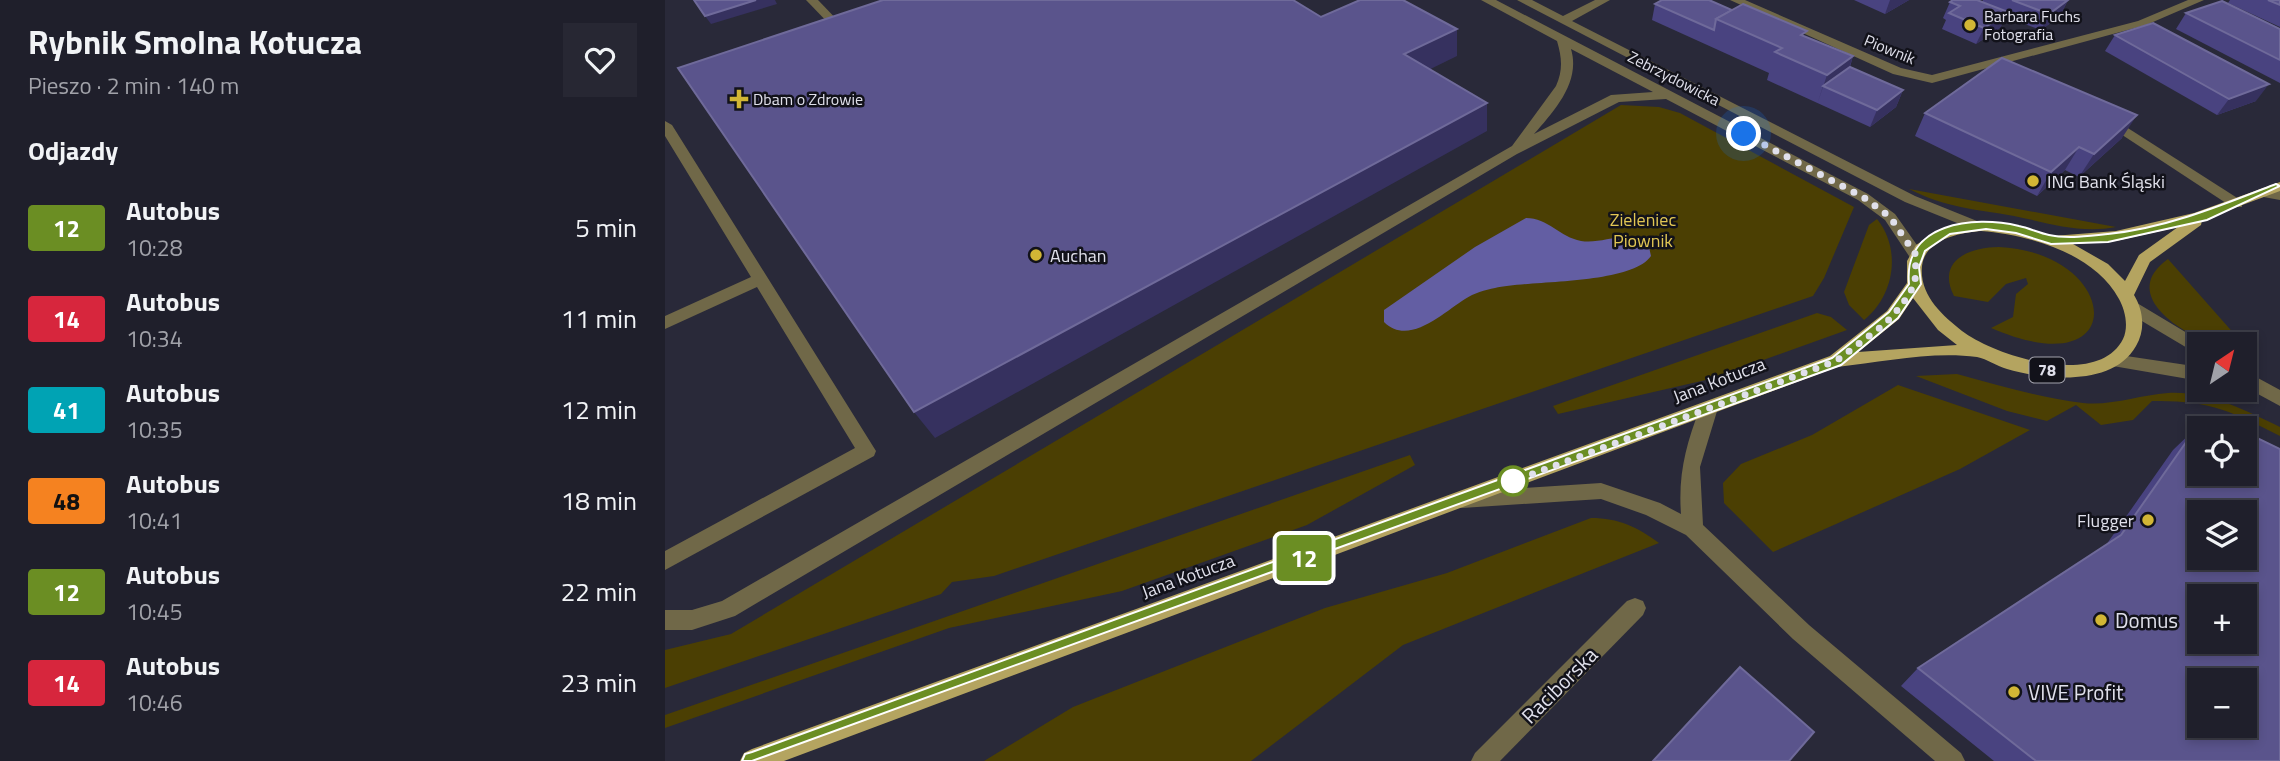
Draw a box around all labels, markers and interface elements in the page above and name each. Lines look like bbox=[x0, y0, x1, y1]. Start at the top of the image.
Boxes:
place label: Barbara Fuchs Fotografia bbox=[1984, 4, 2081, 46]
text: Rybnik Smolna Kotucza bbox=[28, 17, 362, 67]
marker: Barbara Fuchs Fotografia bbox=[1962, 17, 1978, 33]
button: heart bbox=[563, 23, 637, 97]
street label: Piownik bbox=[1861, 28, 1920, 70]
street label: Zebrzydowicka bbox=[1624, 45, 1724, 111]
text: Pieszo · 2 min · 140 m bbox=[28, 68, 239, 103]
place label: Dbam o Zdrowie bbox=[753, 87, 863, 111]
marker: Dbam o Zdrowie bbox=[731, 91, 747, 107]
your location bbox=[1726, 116, 1761, 151]
text: Odjazdy bbox=[28, 131, 118, 170]
place label: ING Bank Śląski bbox=[2047, 168, 2165, 195]
marker: ING Bank Śląski bbox=[2025, 173, 2041, 189]
text: Autobus bbox=[126, 191, 220, 230]
park label: Zieleniec Piownik bbox=[1610, 206, 1676, 254]
text: 5 min bbox=[575, 208, 637, 247]
text: 12 bbox=[53, 210, 80, 246]
text: 10:28 bbox=[126, 230, 183, 265]
place label: Auchan bbox=[1050, 242, 1106, 269]
marker: Auchan bbox=[1028, 247, 1044, 263]
text: Autobus bbox=[126, 282, 220, 321]
text: 11 min bbox=[561, 299, 637, 338]
text: 14 bbox=[53, 301, 80, 337]
text: 10:34 bbox=[126, 321, 183, 356]
north arrow bbox=[2187, 332, 2257, 402]
map controls bbox=[2187, 332, 2257, 738]
street label: Jana Kotucza bbox=[1669, 350, 1769, 410]
road number: 78 bbox=[2029, 358, 2065, 382]
text: Autobus bbox=[126, 373, 220, 412]
text: 12 min bbox=[561, 390, 637, 429]
text: 41 bbox=[53, 392, 80, 428]
text: 10:35 bbox=[126, 412, 183, 447]
button: locate bbox=[2187, 416, 2257, 486]
text: Autobus bbox=[126, 464, 220, 503]
unlabelled marker bbox=[1498, 466, 1528, 496]
text: 18 min bbox=[561, 481, 637, 520]
text: 48 bbox=[53, 483, 80, 519]
button: layers bbox=[2187, 500, 2257, 570]
text: 10:41 bbox=[126, 503, 183, 538]
place label: Flugger bbox=[2077, 507, 2134, 534]
marker: Flugger bbox=[2140, 512, 2156, 528]
line badge: 12 bbox=[1273, 535, 1335, 581]
text: 12 bbox=[1291, 540, 1317, 576]
street label: Jana Kotucza bbox=[1138, 547, 1238, 605]
text: Autobus bbox=[126, 555, 220, 594]
text: 22 min bbox=[561, 572, 637, 611]
text: 12 bbox=[53, 574, 80, 610]
button: + bbox=[2187, 584, 2257, 654]
text: 10:45 bbox=[126, 594, 183, 629]
place label: Domus bbox=[2115, 604, 2178, 636]
marker: Domus bbox=[2093, 612, 2109, 628]
street label: Raciborska bbox=[1513, 639, 1605, 731]
text: Autobus bbox=[126, 646, 220, 685]
text: 23 min bbox=[561, 663, 637, 702]
text: 14 bbox=[53, 665, 80, 701]
button: − bbox=[2187, 668, 2257, 738]
place label: VIVE Profit bbox=[2028, 676, 2124, 708]
marker: VIVE Profit bbox=[2006, 684, 2022, 700]
text: 10:46 bbox=[126, 685, 183, 720]

